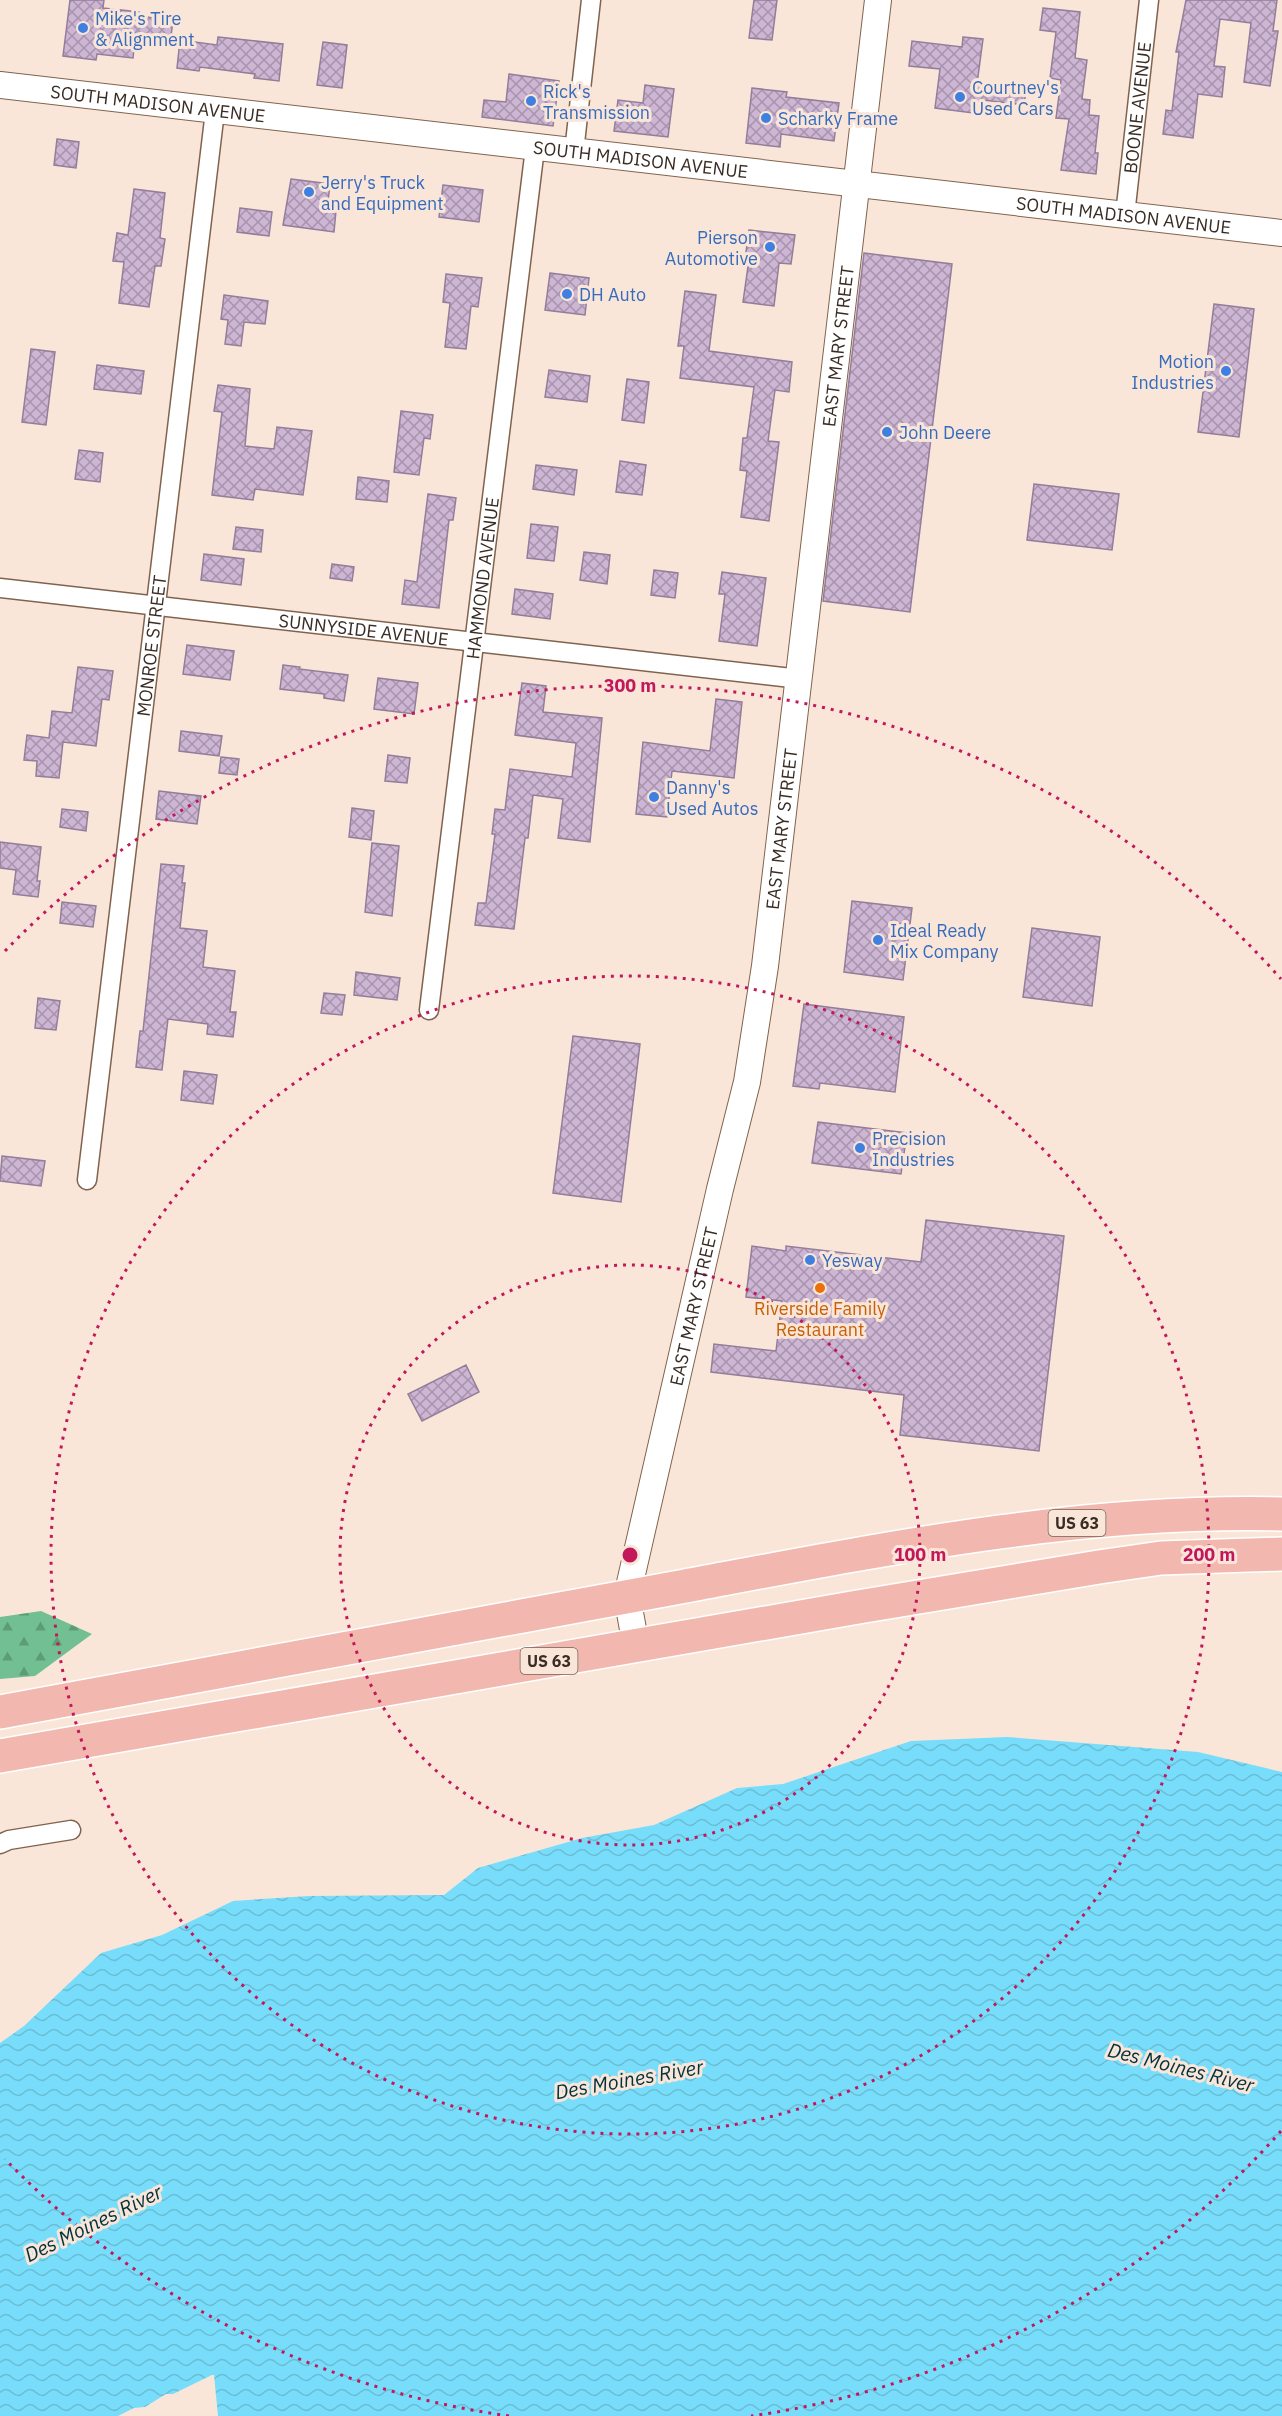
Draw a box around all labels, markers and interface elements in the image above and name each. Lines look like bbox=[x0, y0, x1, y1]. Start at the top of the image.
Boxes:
place label: Mike's Tire & Alignment bbox=[95, 7, 195, 51]
marker: Mike's Tire & Alignment bbox=[76, 21, 90, 35]
street label: BOONE AVENUE bbox=[1118, 41, 1156, 175]
place label: Courtney's Used Cars bbox=[972, 76, 1059, 120]
street label: SOUTH MADISON AVENUE bbox=[49, 79, 267, 127]
place label: Rick's Transmission bbox=[543, 80, 650, 124]
marker: Courtney's Used Cars bbox=[953, 90, 967, 104]
marker: Rick's Transmission bbox=[524, 94, 538, 108]
place label: Scharky Frame bbox=[778, 107, 898, 130]
marker: Scharky Frame bbox=[759, 111, 773, 125]
street label: SOUTH MADISON AVENUE bbox=[532, 135, 749, 183]
place label: Jerry's Truck and Equipment bbox=[321, 171, 444, 215]
marker: Jerry's Truck and Equipment bbox=[302, 185, 316, 199]
street label: SOUTH MADISON AVENUE bbox=[1015, 191, 1232, 239]
place label: Pierson Automotive bbox=[665, 226, 758, 270]
marker: Pierson Automotive bbox=[763, 240, 777, 254]
street label: EAST MARY STREET bbox=[817, 264, 858, 428]
place label: DH Auto bbox=[579, 283, 646, 306]
marker: DH Auto bbox=[560, 287, 574, 301]
place label: Motion Industries bbox=[1131, 350, 1214, 394]
marker: Motion Industries bbox=[1219, 364, 1233, 378]
place label: John Deere bbox=[899, 421, 991, 444]
marker: John Deere bbox=[880, 425, 894, 439]
street label: HAMMOND AVENUE bbox=[461, 496, 503, 661]
street label: MONROE STREET bbox=[131, 574, 171, 718]
street label: SUNNYSIDE AVENUE bbox=[278, 608, 450, 650]
text: 300 m bbox=[604, 674, 656, 697]
street label: EAST MARY STREET bbox=[760, 747, 802, 911]
place label: Danny's Used Autos bbox=[666, 776, 758, 820]
marker: Danny's Used Autos bbox=[647, 790, 661, 804]
place label: Ideal Ready Mix Company bbox=[890, 919, 999, 963]
marker: Ideal Ready Mix Company bbox=[871, 933, 885, 947]
place label: Precision Industries bbox=[872, 1127, 955, 1171]
marker: Precision Industries bbox=[853, 1141, 867, 1155]
street label: EAST MARY STREET bbox=[664, 1225, 722, 1388]
place label: Yesway bbox=[822, 1249, 882, 1272]
marker: Yesway bbox=[803, 1253, 817, 1267]
marker: Riverside Family Restaurant bbox=[813, 1281, 827, 1295]
place label: Riverside Family Restaurant bbox=[754, 1297, 886, 1341]
road number: US 63 bbox=[1048, 1510, 1106, 1536]
text: 100 m bbox=[894, 1543, 946, 1566]
text: 200 m bbox=[1183, 1543, 1235, 1566]
centre of rings bbox=[620, 1545, 640, 1565]
road number: US 63 bbox=[520, 1648, 578, 1674]
water label: Des Moines River bbox=[1105, 2036, 1258, 2098]
water label: Des Moines River bbox=[553, 2053, 706, 2105]
water label: Des Moines River bbox=[20, 2178, 167, 2268]

